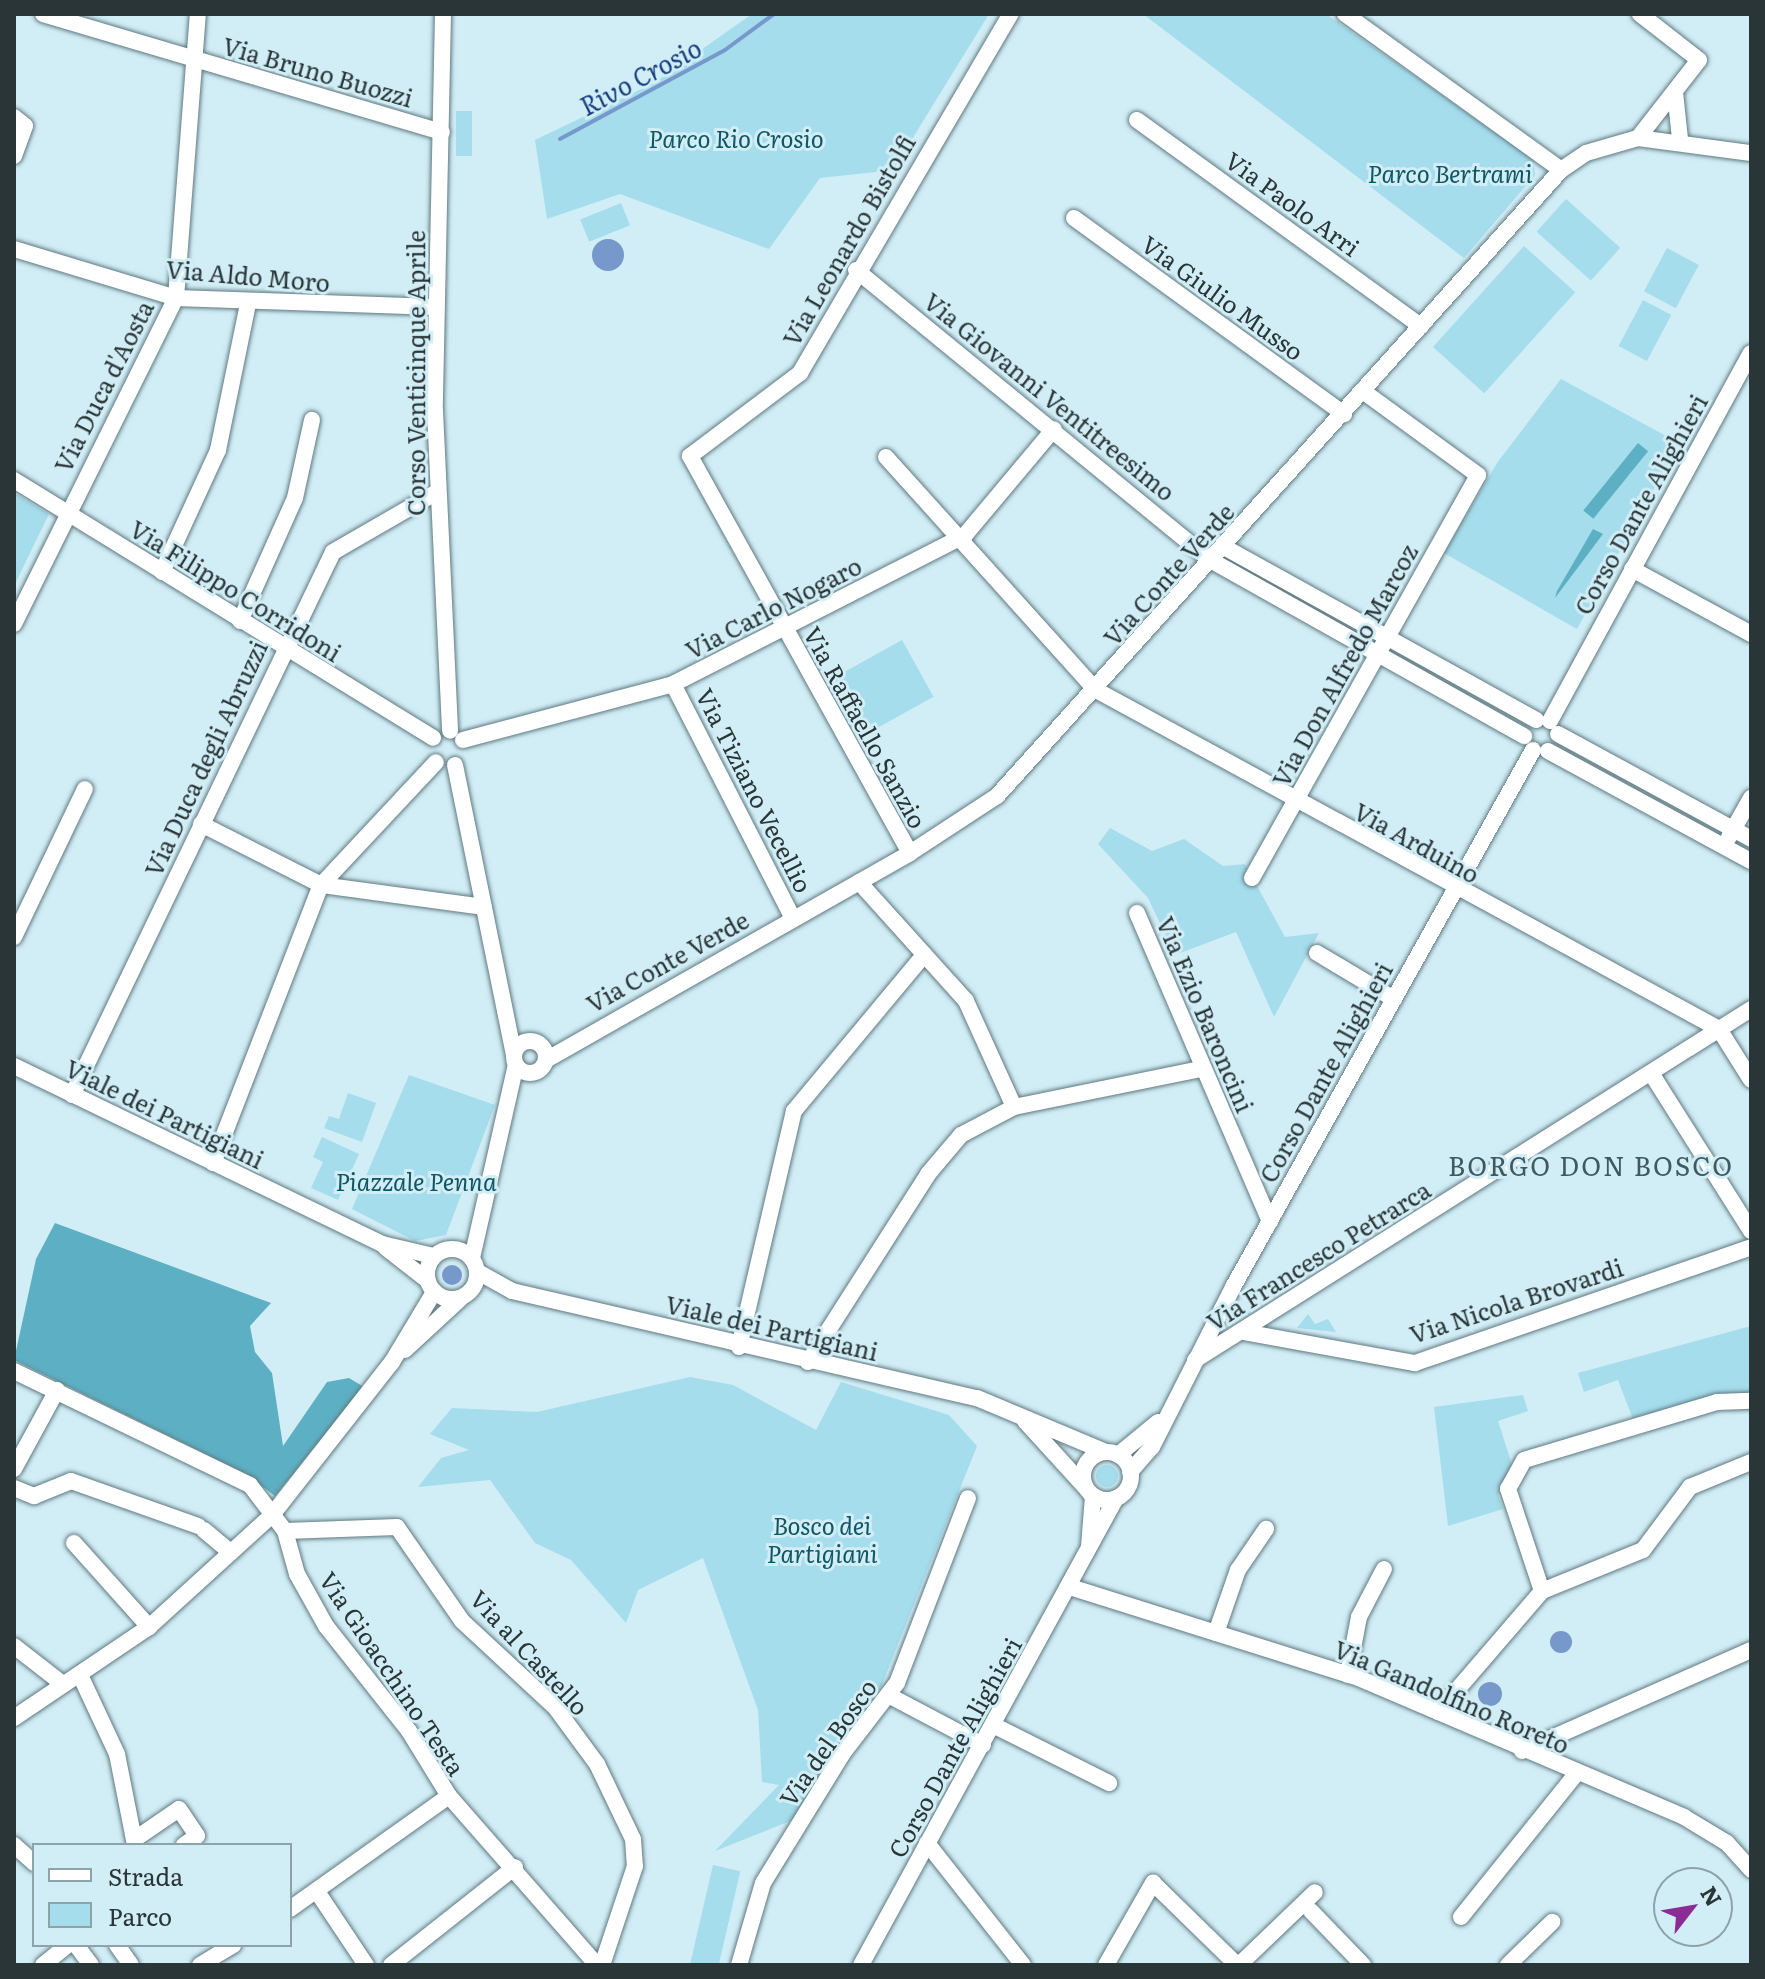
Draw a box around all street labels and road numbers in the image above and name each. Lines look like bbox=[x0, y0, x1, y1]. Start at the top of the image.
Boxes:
street label: Via Bruno Buozzi bbox=[220, 30, 416, 112]
street label: Via Leonardo Bistolfi bbox=[776, 129, 920, 351]
street label: Via Paolo Arri bbox=[1220, 145, 1366, 261]
street label: Via Giulio Musso bbox=[1136, 229, 1310, 365]
street label: Corso Venticinque Aprile bbox=[401, 230, 429, 516]
street label: Via Aldo Moro bbox=[165, 253, 331, 297]
street label: Via Giovanni Ventitreesimo bbox=[919, 286, 1181, 506]
street label: Via Duca d'Aosta bbox=[47, 295, 159, 477]
street label: Corso Dante Alighieri bbox=[1568, 389, 1712, 619]
street label: Via Conte Verde bbox=[1097, 497, 1239, 651]
street label: Via Filippo Corridoni bbox=[125, 513, 347, 667]
street label: Via Don Alfredo Marcoz bbox=[1265, 539, 1423, 791]
street label: Via Carlo Nogaro bbox=[680, 550, 866, 664]
street label: Via Raffaello Sanzio bbox=[799, 621, 933, 833]
street label: Via Duca degli Abruzzi bbox=[138, 636, 272, 880]
street label: Via Tiziano Vecellio bbox=[691, 683, 819, 897]
street label: Via Arduino bbox=[1349, 796, 1485, 888]
street label: Via Conte Verde bbox=[581, 904, 753, 1018]
street label: Via Ezio Baroncini bbox=[1152, 912, 1260, 1116]
street label: Corso Dante Alighieri bbox=[1253, 957, 1397, 1187]
street label: Viale dei Partigiani bbox=[61, 1052, 269, 1174]
street label: Via Francesco Petrarca bbox=[1201, 1174, 1435, 1336]
street label: Via Nicola Brovardi bbox=[1406, 1252, 1626, 1348]
street label: Viale dei Partigiani bbox=[663, 1289, 881, 1365]
street label: Via Gioacchino Testa bbox=[314, 1566, 472, 1780]
street label: Via al Castello bbox=[465, 1584, 595, 1720]
street label: Corso Dante Alighieri bbox=[882, 1632, 1026, 1862]
street label: Via Gandolfino Roreto bbox=[1330, 1633, 1574, 1759]
street label: Via del Bosco bbox=[773, 1673, 881, 1811]

